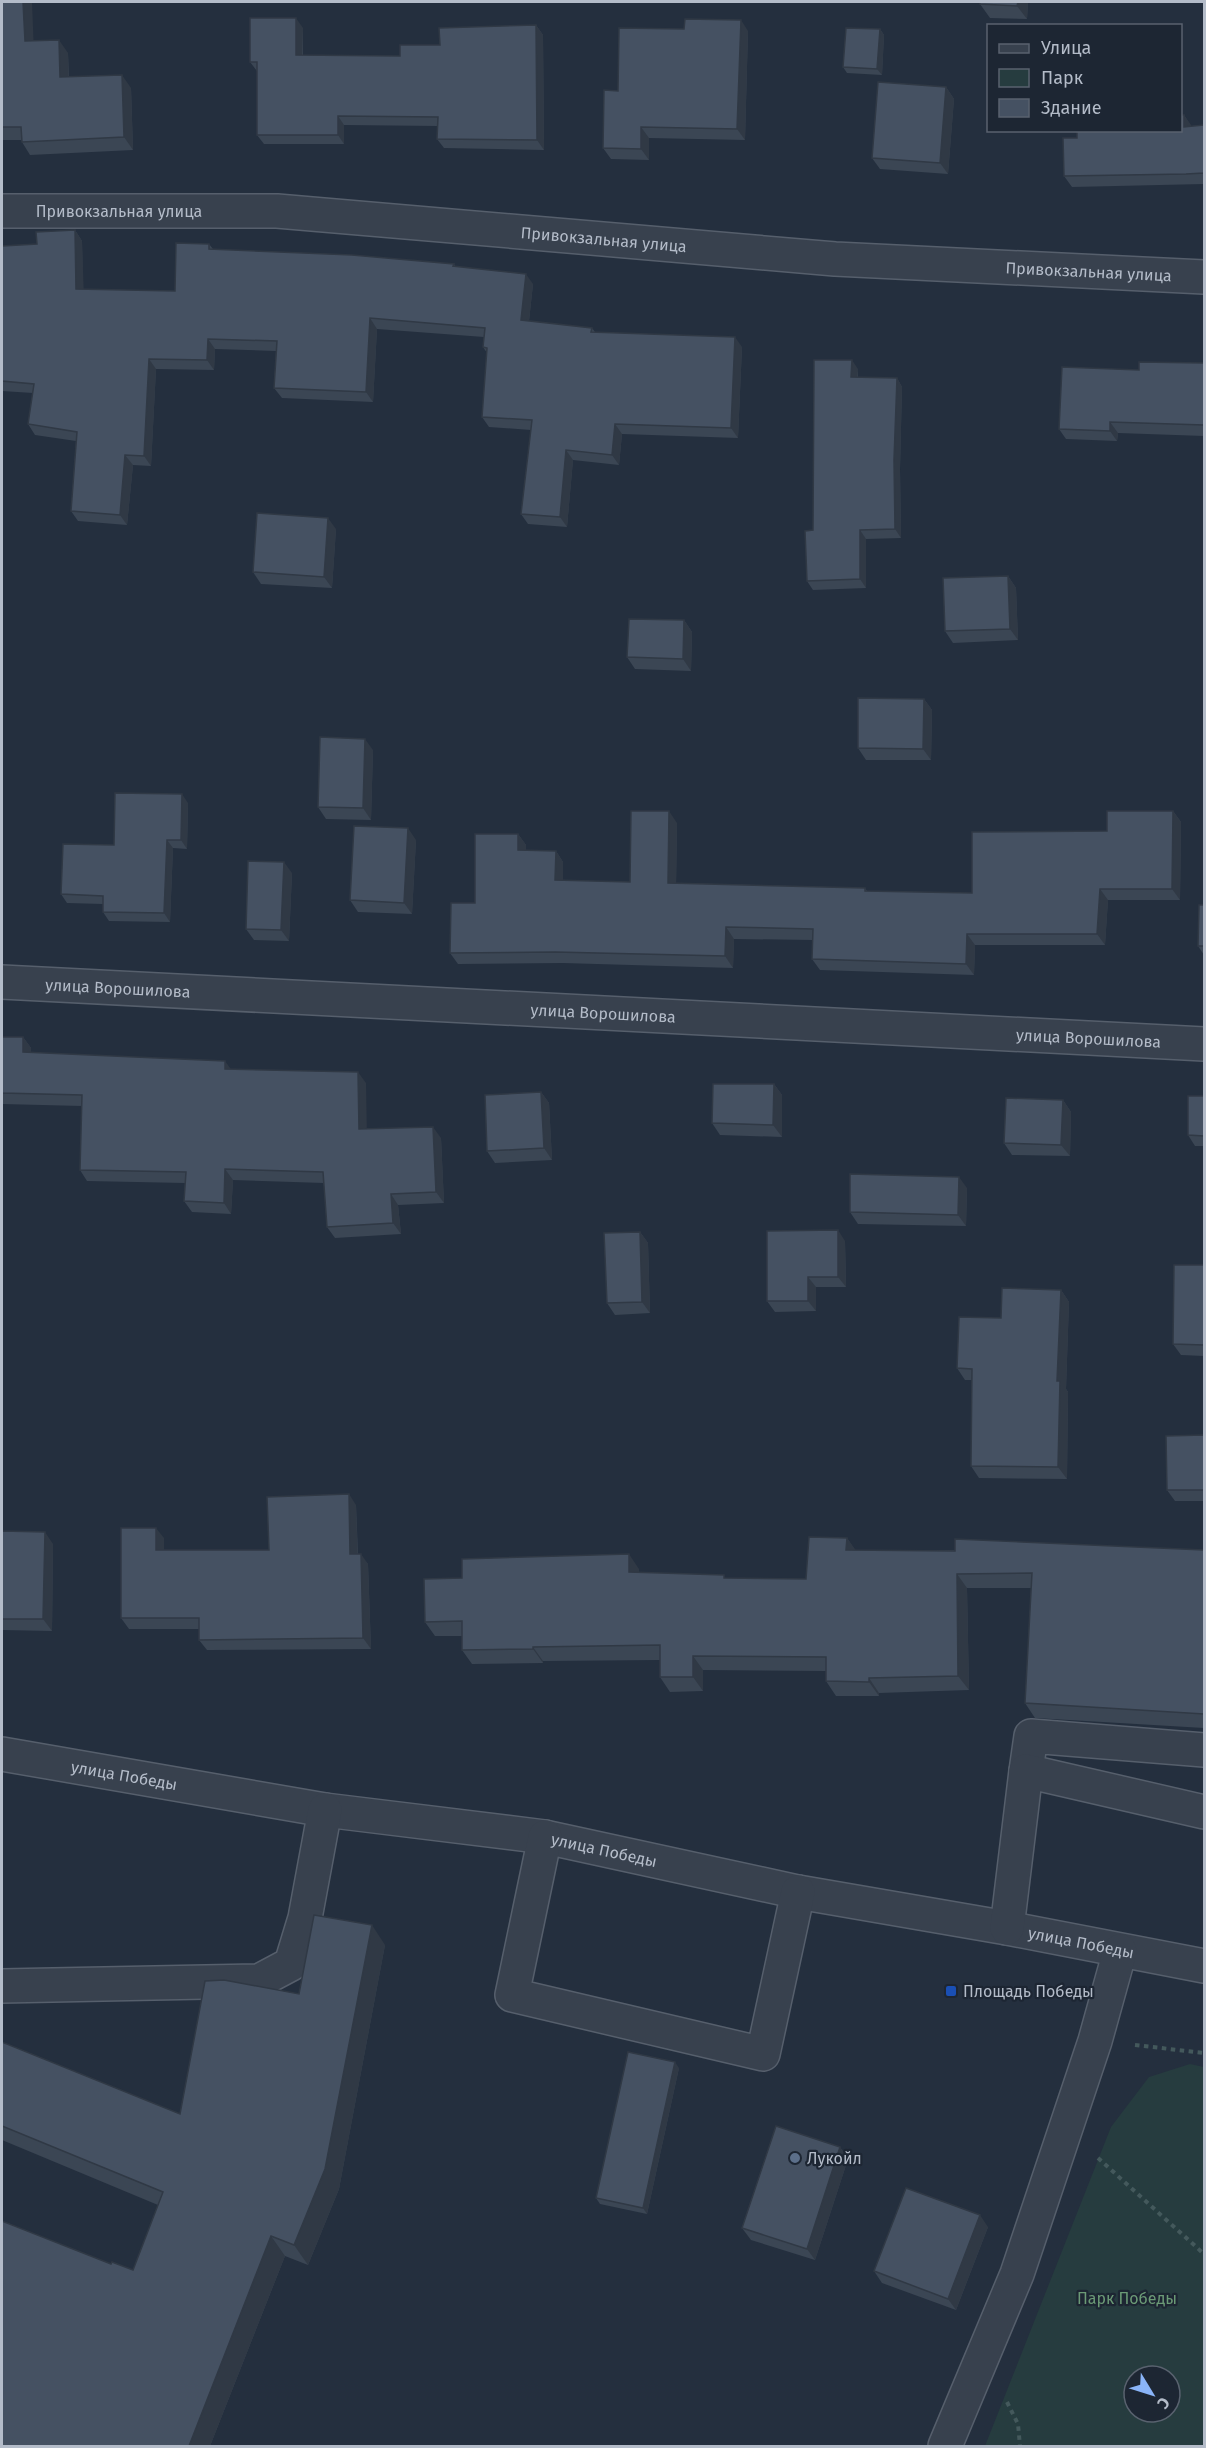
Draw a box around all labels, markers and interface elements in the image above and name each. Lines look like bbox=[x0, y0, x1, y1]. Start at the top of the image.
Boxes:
legend bbox=[987, 24, 1182, 132]
text: Улица bbox=[1041, 37, 1091, 59]
text: Парк bbox=[1041, 67, 1084, 89]
text: Здание bbox=[1041, 97, 1102, 119]
street label: Привокзальная улица bbox=[36, 202, 202, 221]
street label: Привокзальная улица bbox=[520, 223, 688, 256]
street label: Привокзальная улица bbox=[1005, 258, 1172, 285]
street label: улица Ворошилова bbox=[45, 975, 191, 1001]
street label: улица Ворошилова bbox=[530, 1000, 676, 1026]
street label: улица Ворошилова bbox=[1015, 1025, 1162, 1051]
street label: улица Победы bbox=[70, 1757, 179, 1794]
street label: улица Победы bbox=[550, 1829, 659, 1871]
street label: улица Победы bbox=[1027, 1923, 1136, 1962]
place label: Площадь Победы bbox=[963, 1982, 1094, 2001]
marker: Площадь Победы bbox=[944, 1984, 958, 1998]
place label: Лукойл bbox=[807, 2149, 862, 2168]
marker: Лукойл bbox=[788, 2151, 802, 2165]
park label: Парк Победы bbox=[1077, 2289, 1177, 2308]
north arrow bbox=[1122, 2364, 1182, 2424]
text: С bbox=[1153, 2393, 1174, 2413]

